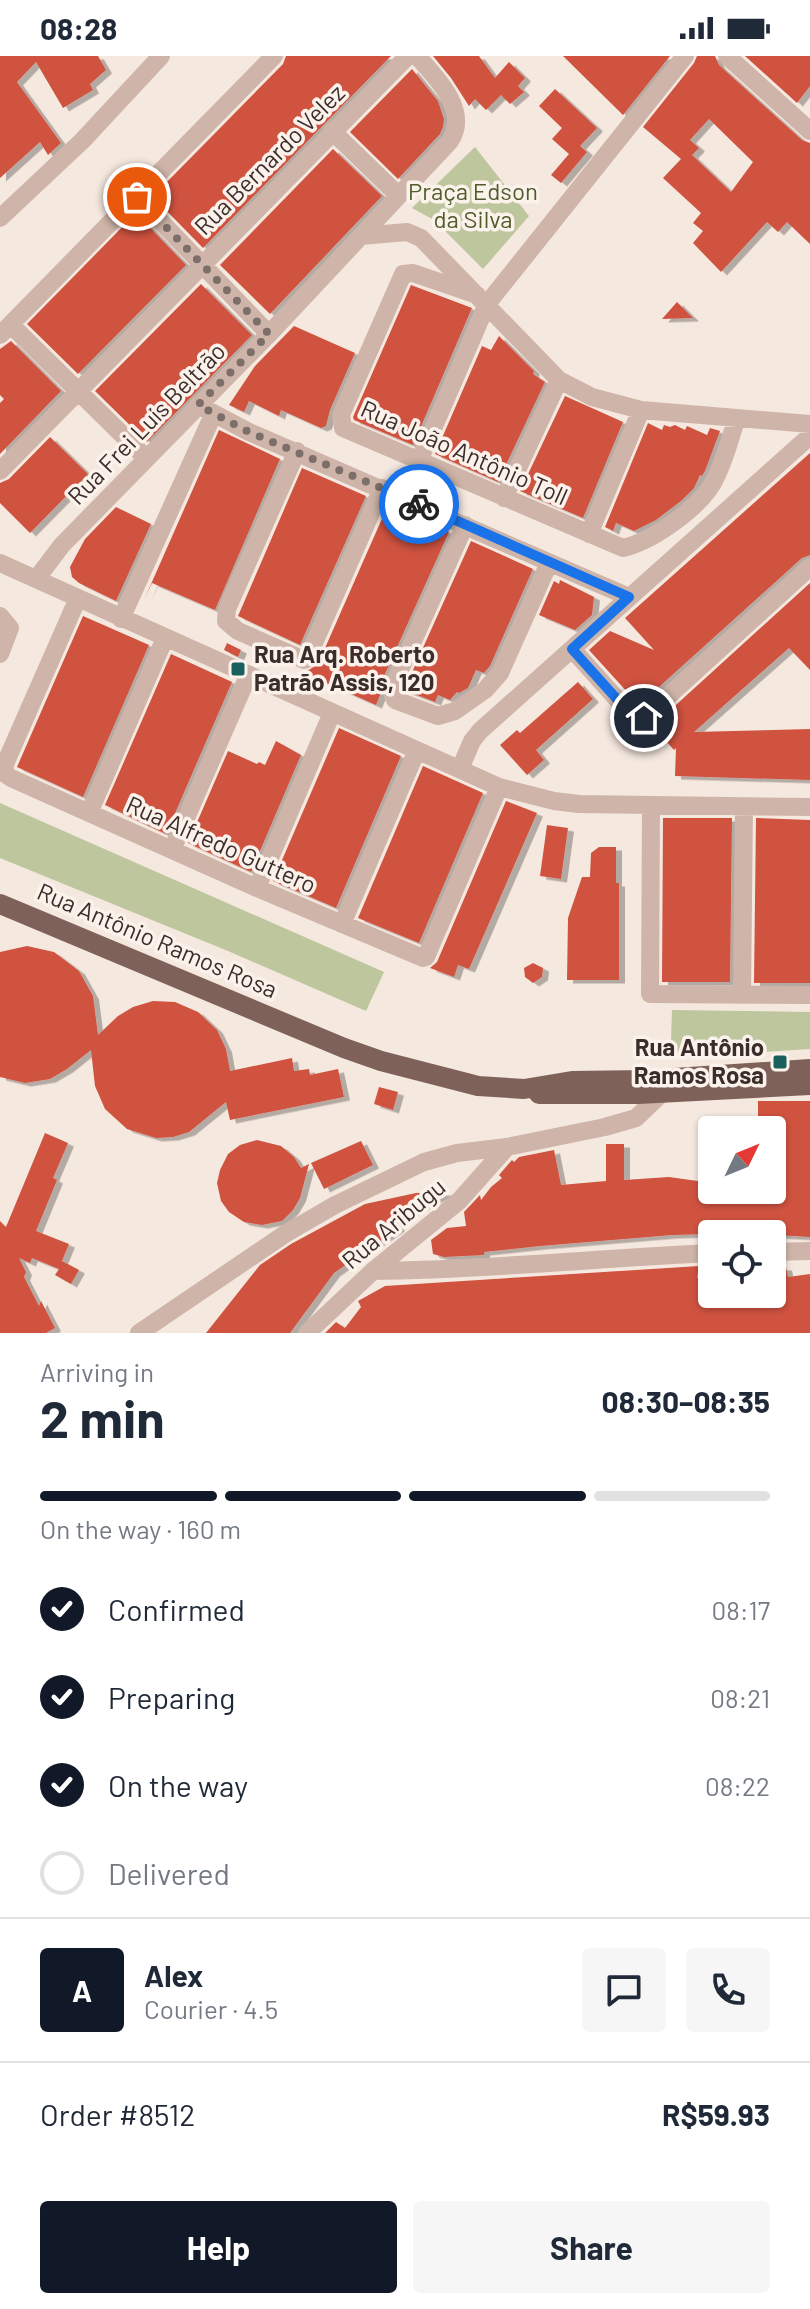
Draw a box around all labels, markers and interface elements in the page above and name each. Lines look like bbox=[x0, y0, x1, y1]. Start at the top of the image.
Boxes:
text: 08:28 bbox=[40, 10, 117, 46]
street label: Rua Bernardo Velez bbox=[188, 78, 350, 240]
pin bbox=[103, 163, 171, 231]
icon: bag bbox=[115, 175, 159, 219]
park label: Praça Edson da Silva bbox=[408, 176, 538, 233]
street label: Rua Frei Luís Beltrão bbox=[61, 336, 231, 510]
street label: Rua João Antônio Toll bbox=[357, 393, 572, 510]
courier bbox=[379, 464, 459, 544]
icon: bike bbox=[397, 482, 441, 526]
place label: Rua Arq. Roberto Patrão Assis, 120 bbox=[254, 639, 435, 696]
marker: Rua Arq. Roberto Patrão Assis, 120 bbox=[229, 660, 247, 678]
pin bbox=[610, 684, 678, 752]
icon: home bbox=[622, 696, 666, 740]
street label: Rua Alfredo Guttero bbox=[122, 789, 321, 899]
street label: Rua Antônio Ramos Rosa bbox=[33, 876, 282, 1003]
place label: Rua Antônio Ramos Rosa bbox=[634, 1032, 764, 1089]
marker: Rua Antônio Ramos Rosa bbox=[771, 1053, 789, 1071]
north arrow bbox=[698, 1116, 786, 1204]
map controls bbox=[698, 1116, 786, 1308]
street label: Rua Aribugu bbox=[336, 1171, 451, 1274]
button: locate bbox=[698, 1220, 786, 1308]
text: Arriving in bbox=[40, 1356, 154, 1387]
text: 08:30–08:35 bbox=[602, 1383, 770, 1419]
text: 2 min bbox=[40, 1386, 165, 1448]
text: On the way · 160 m bbox=[40, 1513, 241, 1544]
icon: check bbox=[40, 1587, 84, 1631]
text: Confirmed bbox=[108, 1591, 245, 1627]
text: 08:17 bbox=[712, 1594, 770, 1625]
icon: check bbox=[40, 1675, 84, 1719]
text: Preparing bbox=[108, 1679, 235, 1715]
text: 08:21 bbox=[710, 1682, 770, 1713]
icon: check bbox=[40, 1763, 84, 1807]
text: On the way bbox=[108, 1767, 248, 1803]
text: 08:22 bbox=[705, 1770, 770, 1801]
text: Delivered bbox=[108, 1855, 230, 1891]
button: chat bbox=[582, 1948, 666, 2032]
button: phone bbox=[686, 1948, 770, 2032]
text: Alex bbox=[144, 1957, 203, 1993]
text: A bbox=[72, 1972, 92, 2008]
text: Courier · 4.5 bbox=[144, 1993, 278, 2024]
text: Order #8512 bbox=[40, 2096, 195, 2132]
text: R$59.93 bbox=[662, 2096, 770, 2132]
button: Help bbox=[40, 2201, 397, 2293]
button: Share bbox=[413, 2201, 770, 2293]

